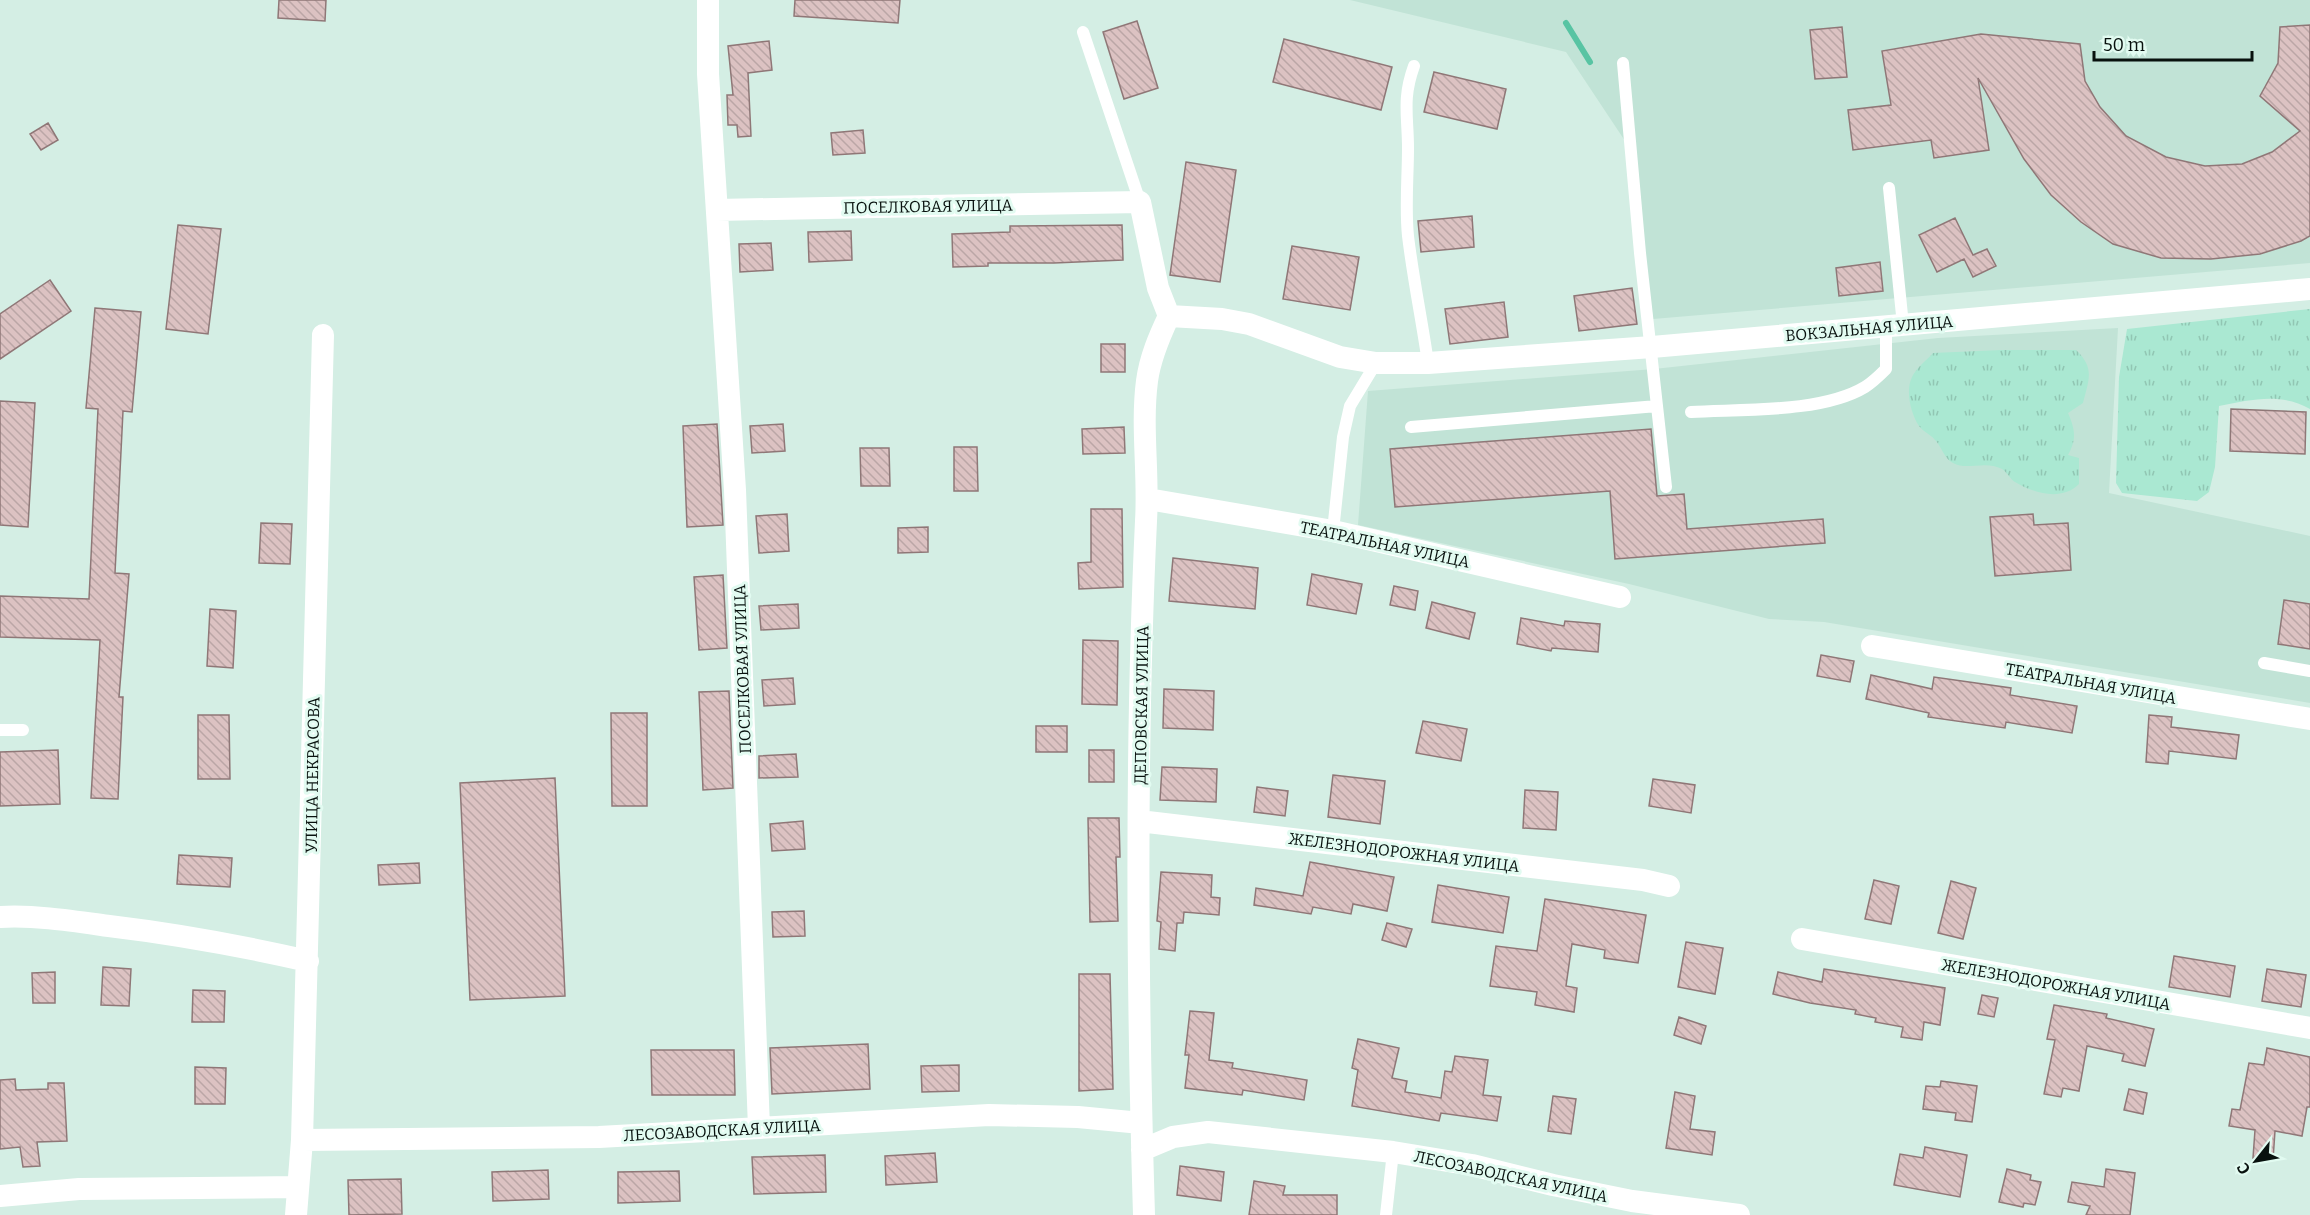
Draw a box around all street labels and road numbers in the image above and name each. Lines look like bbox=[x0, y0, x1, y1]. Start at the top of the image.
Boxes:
street label: ПОСЕЛКОВАЯ УЛИЦА bbox=[843, 196, 1014, 217]
street label: ВОКЗАЛЬНАЯ УЛИЦА bbox=[1784, 312, 1954, 345]
street label: ТЕАТРАЛЬНАЯ УЛИЦА bbox=[1298, 517, 1472, 572]
street label: ПОСЕЛКОВАЯ УЛИЦА bbox=[730, 583, 755, 754]
street label: ДЕПОВСКАЯ УЛИЦА bbox=[1131, 625, 1152, 785]
street label: ТЕАТРАЛЬНАЯ УЛИЦА bbox=[2004, 659, 2178, 708]
street label: УЛИЦА НЕКРАСОВА bbox=[302, 696, 323, 853]
street label: ЖЕЛЕЗНОДОРОЖНАЯ УЛИЦА bbox=[1287, 829, 1521, 876]
street label: ЖЕЛЕЗНОДОРОЖНАЯ УЛИЦА bbox=[1940, 955, 2173, 1014]
street label: ЛЕСОЗАВОДСКАЯ УЛИЦА bbox=[623, 1116, 822, 1145]
street label: ЛЕСОЗАВОДСКАЯ УЛИЦА bbox=[1412, 1147, 1610, 1206]

